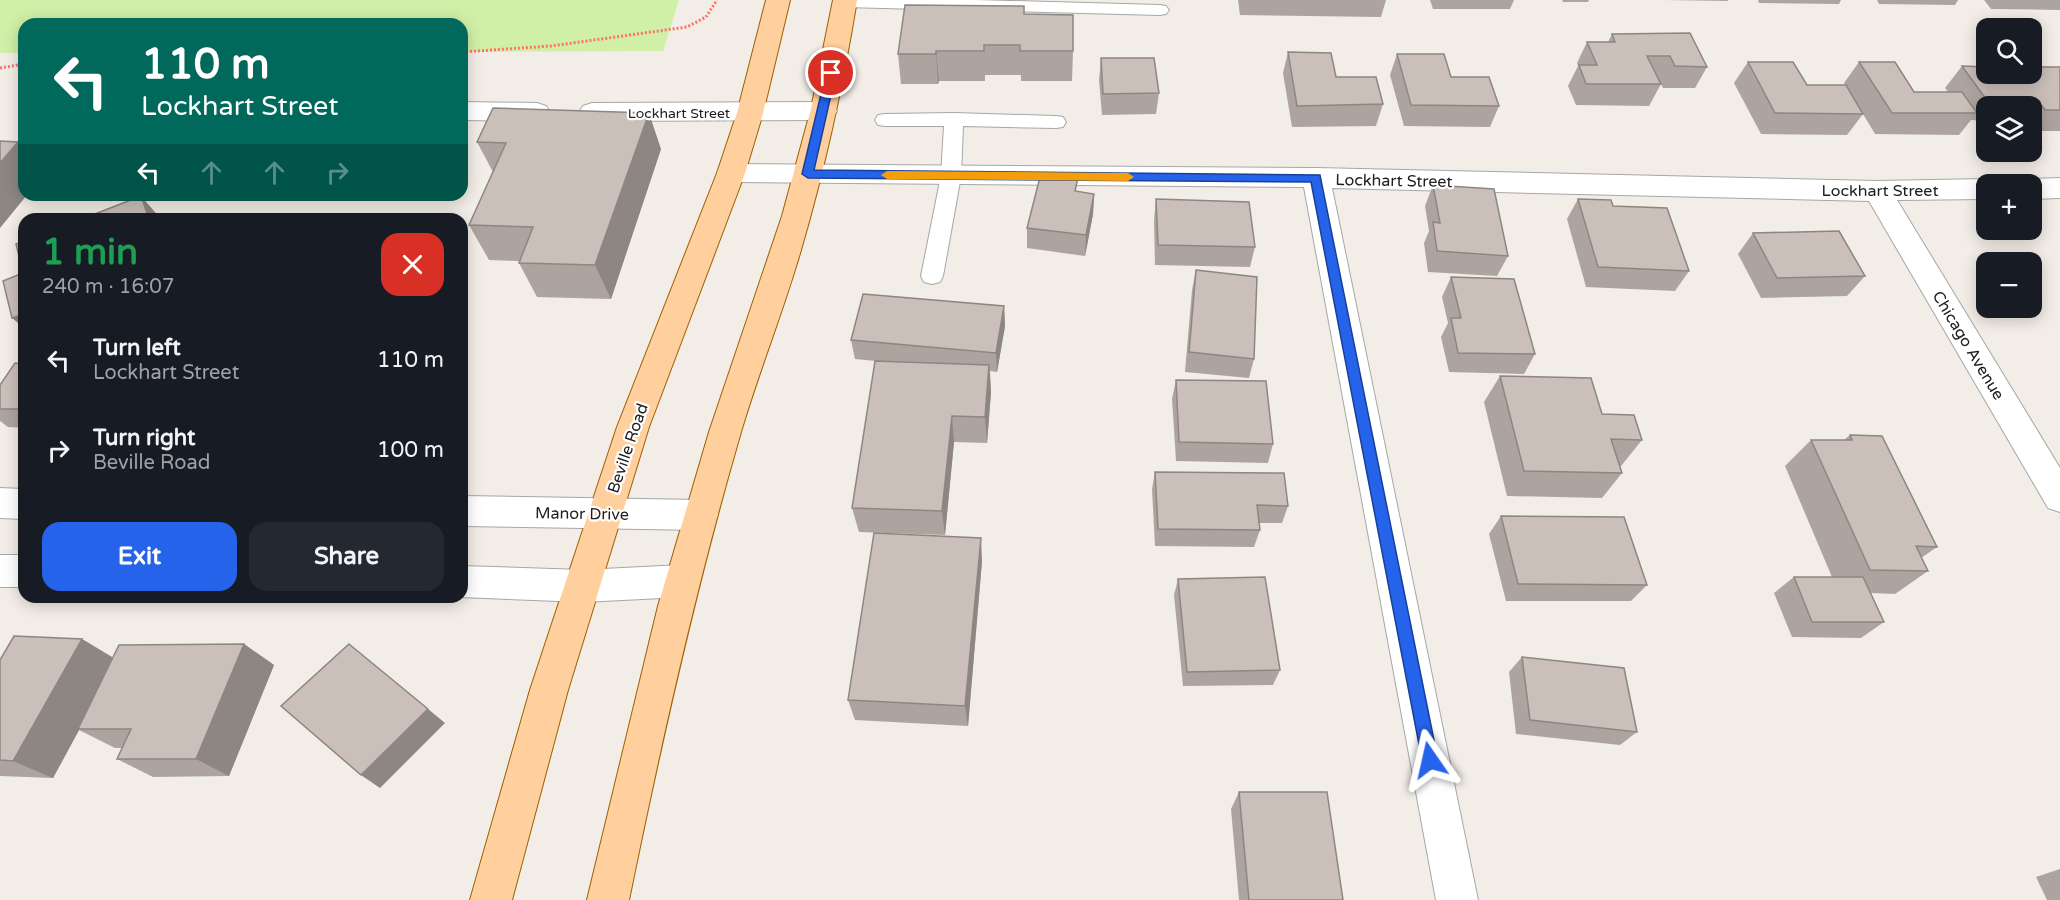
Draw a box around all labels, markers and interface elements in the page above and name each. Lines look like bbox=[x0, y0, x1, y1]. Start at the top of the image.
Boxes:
map controls bbox=[1976, 18, 2042, 318]
button: search bbox=[1976, 18, 2042, 84]
text: 110 m bbox=[141, 39, 270, 90]
icon: left bbox=[42, 42, 120, 120]
pin bbox=[805, 47, 856, 98]
icon: arrive bbox=[814, 56, 847, 89]
text: Lockhart Street bbox=[141, 90, 339, 123]
button: layers bbox=[1976, 96, 2042, 162]
street label: Lockhart Street bbox=[628, 105, 731, 122]
icon: left bbox=[132, 156, 165, 189]
icon: ahead bbox=[195, 156, 228, 189]
icon: ahead bbox=[258, 156, 291, 189]
icon: right bbox=[321, 156, 354, 189]
street label: Lockhart Street bbox=[1335, 170, 1453, 192]
button: + bbox=[1976, 174, 2042, 240]
street label: Lockhart Street bbox=[1821, 181, 1939, 201]
text: 1 min bbox=[42, 231, 138, 274]
button: close bbox=[381, 233, 444, 296]
button: − bbox=[1976, 252, 2042, 318]
text: 240 m · 16:07 bbox=[42, 275, 174, 299]
street label: Chicago Avenue bbox=[1928, 287, 2009, 404]
text: Turn left bbox=[93, 335, 181, 361]
icon: left bbox=[42, 344, 75, 377]
text: 110 m bbox=[377, 347, 444, 373]
text: Lockhart Street bbox=[93, 361, 239, 385]
street label: Beville Road bbox=[603, 401, 653, 496]
text: Turn right bbox=[93, 425, 195, 451]
icon: right bbox=[42, 434, 75, 467]
text: 100 m bbox=[377, 437, 444, 463]
text: Beville Road bbox=[93, 451, 210, 475]
street label: Manor Drive bbox=[535, 503, 629, 525]
button: Exit bbox=[42, 522, 237, 591]
button: Share bbox=[249, 522, 444, 591]
position arrow bbox=[1398, 728, 1462, 792]

